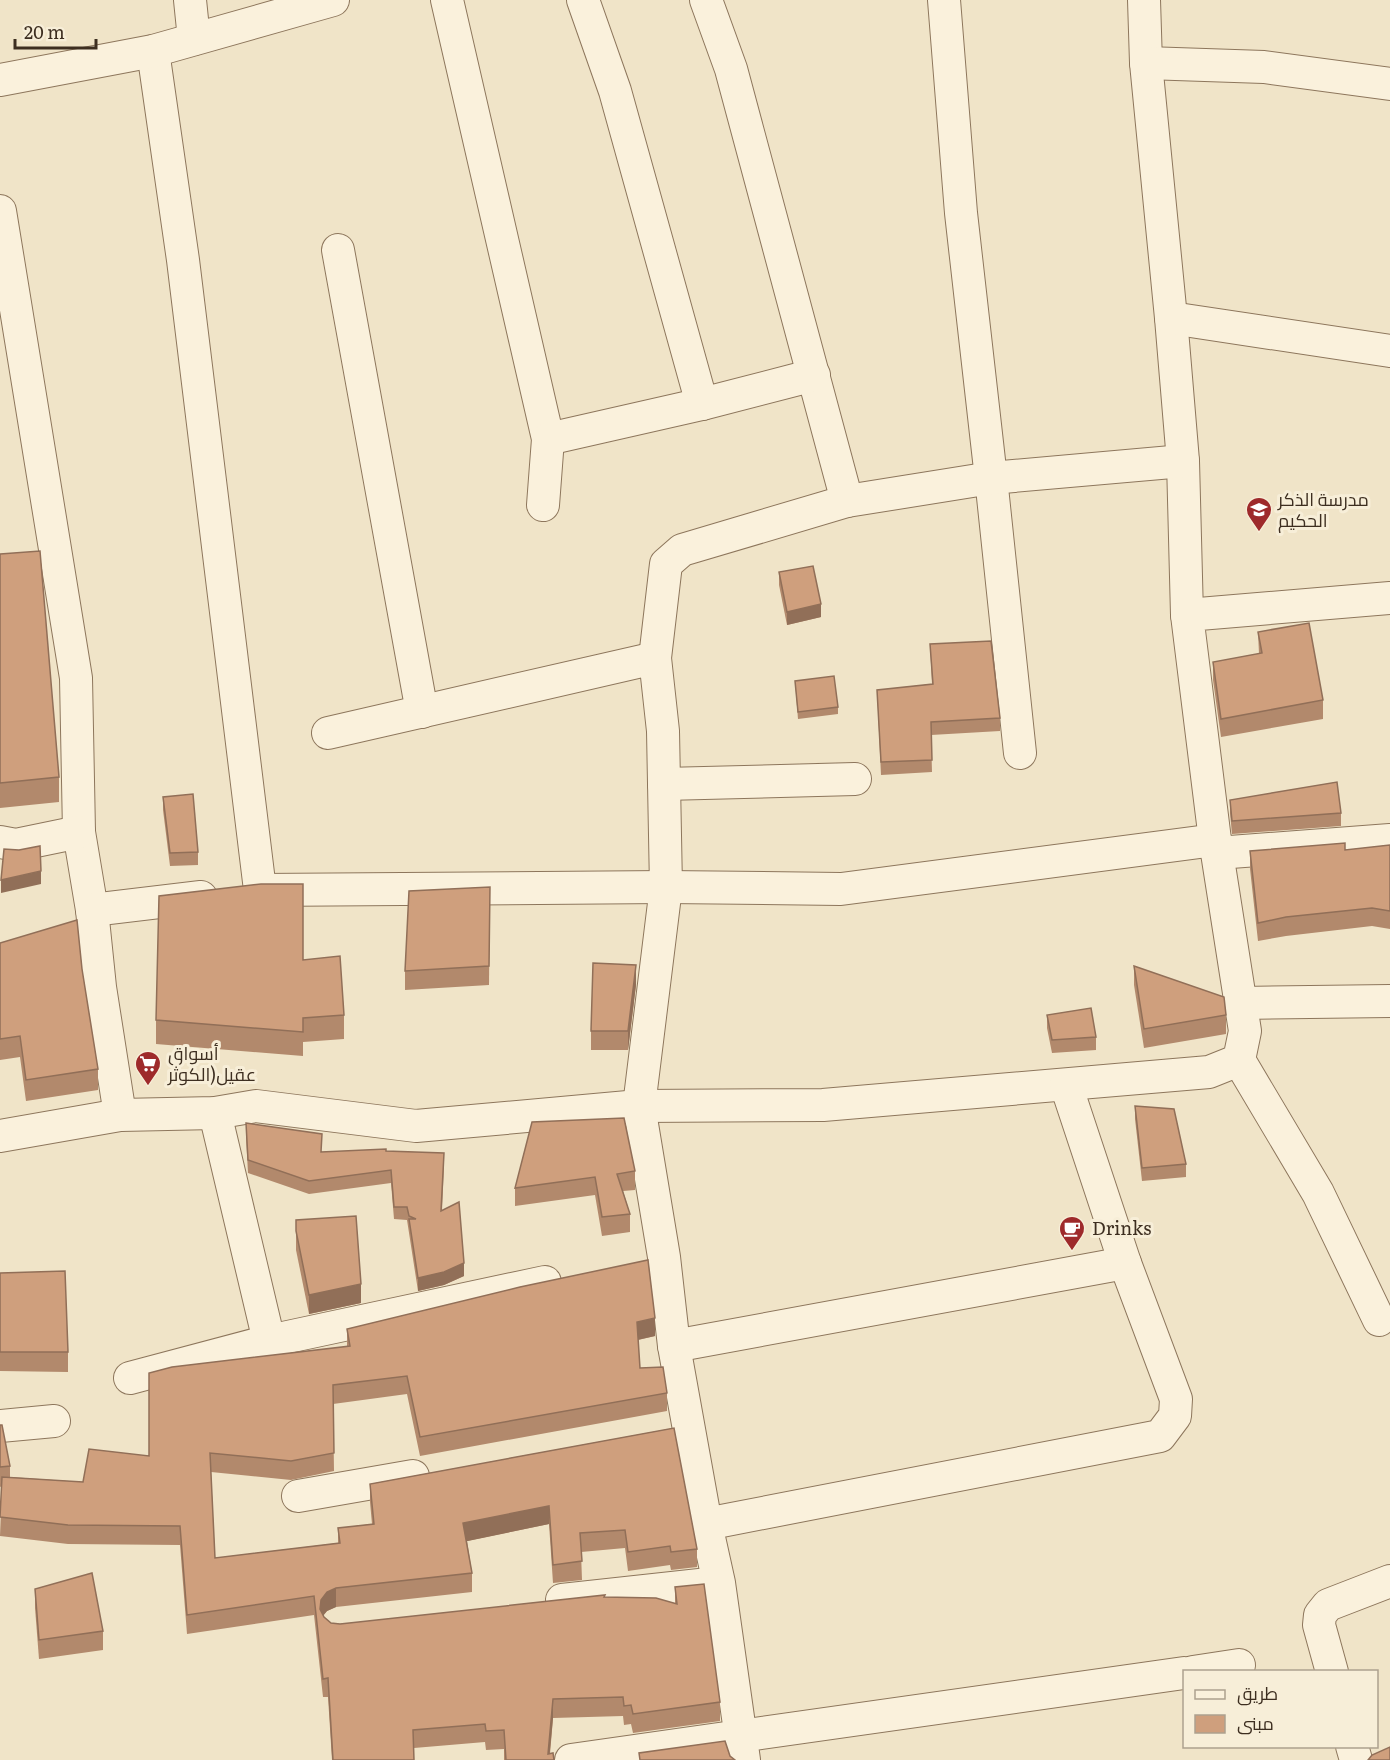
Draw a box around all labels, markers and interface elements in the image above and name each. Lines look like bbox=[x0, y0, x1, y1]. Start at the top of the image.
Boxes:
scale bar bbox=[15, 12, 96, 50]
text: 20 m bbox=[24, 18, 65, 45]
place label: مدرسة الذكر الحكيم bbox=[1277, 485, 1369, 533]
school or university icon: مدرسة الذكر الحكيم bbox=[1244, 495, 1274, 533]
place label: أسواق عقيل(الكوثر bbox=[167, 1039, 256, 1087]
supermarket icon: أسواق عقيل(الكوثر bbox=[133, 1049, 163, 1087]
cafe icon: Drinks bbox=[1057, 1214, 1087, 1252]
place label: Drinks bbox=[1092, 1214, 1151, 1241]
legend bbox=[1183, 1670, 1378, 1748]
text: طريق bbox=[1237, 1679, 1278, 1706]
text: مبنى bbox=[1237, 1709, 1274, 1736]

